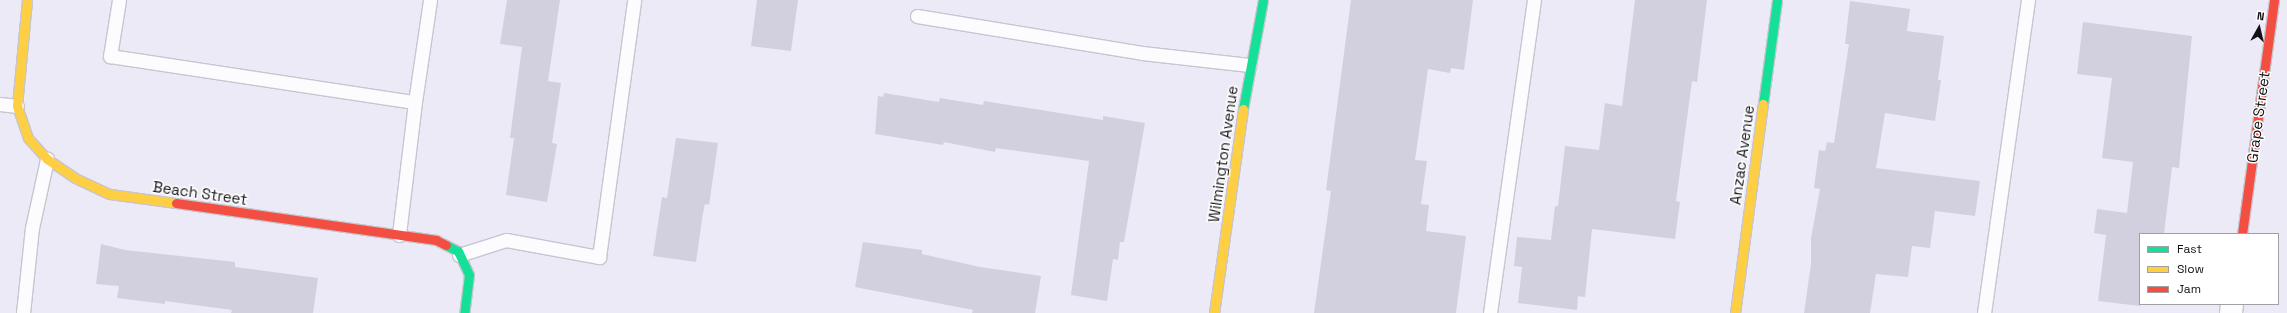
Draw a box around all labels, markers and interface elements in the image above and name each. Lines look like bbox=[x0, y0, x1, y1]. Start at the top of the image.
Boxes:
north arrow bbox=[2239, 8, 2279, 48]
text: N bbox=[2256, 9, 2265, 24]
street label: Grape Street bbox=[2243, 70, 2273, 164]
street label: Wilmington Avenue bbox=[1204, 85, 1242, 223]
street label: Anzac Avenue bbox=[1726, 104, 1758, 206]
street label: Beach Street bbox=[152, 177, 248, 209]
legend bbox=[2139, 233, 2279, 305]
text: Fast bbox=[2177, 241, 2202, 257]
text: Slow bbox=[2177, 261, 2204, 277]
text: Jam bbox=[2177, 281, 2201, 297]

